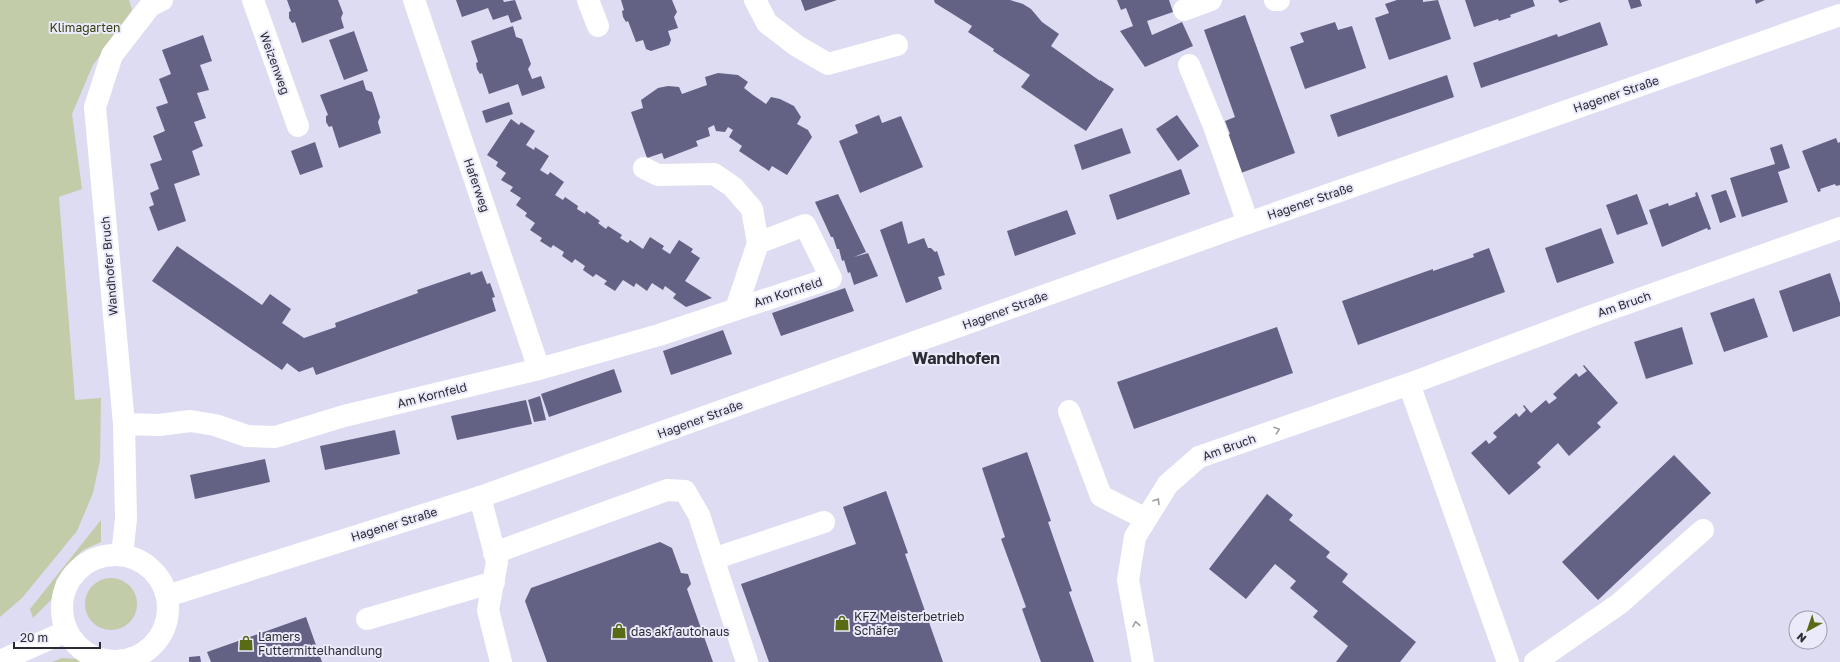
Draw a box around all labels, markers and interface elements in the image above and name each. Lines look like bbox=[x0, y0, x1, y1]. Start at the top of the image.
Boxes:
park label: Klimagarten bbox=[50, 20, 120, 35]
street label: Weizenweg bbox=[257, 30, 293, 96]
street label: Hagener Straße bbox=[1571, 72, 1661, 116]
street label: Haferweg bbox=[461, 156, 493, 214]
street label: Hagener Straße bbox=[1265, 179, 1355, 223]
street label: Wandhofer Bruch bbox=[97, 216, 121, 316]
street label: Am Kornfeld bbox=[752, 274, 824, 310]
street label: Hagener Straße bbox=[960, 288, 1050, 332]
street label: Am Bruch bbox=[1595, 288, 1653, 320]
district label: Wandhofen bbox=[912, 348, 1000, 368]
street label: Am Kornfeld bbox=[396, 379, 468, 411]
street label: Hagener Straße bbox=[655, 397, 745, 441]
one-way arrow bbox=[1273, 426, 1280, 435]
street label: Am Bruch bbox=[1200, 430, 1258, 464]
one-way arrow bbox=[1152, 498, 1160, 505]
street label: Hagener Straße bbox=[349, 504, 439, 544]
place label: KFZ Meisterbetrieb Schäfer bbox=[854, 609, 964, 638]
north arrow bbox=[1788, 610, 1828, 650]
shop icon: KFZ Meisterbetrieb Schäfer bbox=[833, 614, 851, 632]
one-way arrow bbox=[1132, 621, 1141, 627]
shop icon: das akf autohaus bbox=[610, 622, 628, 640]
scale bar bbox=[14, 624, 100, 650]
place label: das akf autohaus bbox=[631, 624, 729, 639]
place label: Lamers Futtermittelhandlung bbox=[258, 629, 382, 658]
text: 20 m bbox=[20, 630, 48, 645]
text: N bbox=[1794, 630, 1809, 646]
shop icon: Lamers Futtermittelhandlung bbox=[237, 634, 255, 652]

